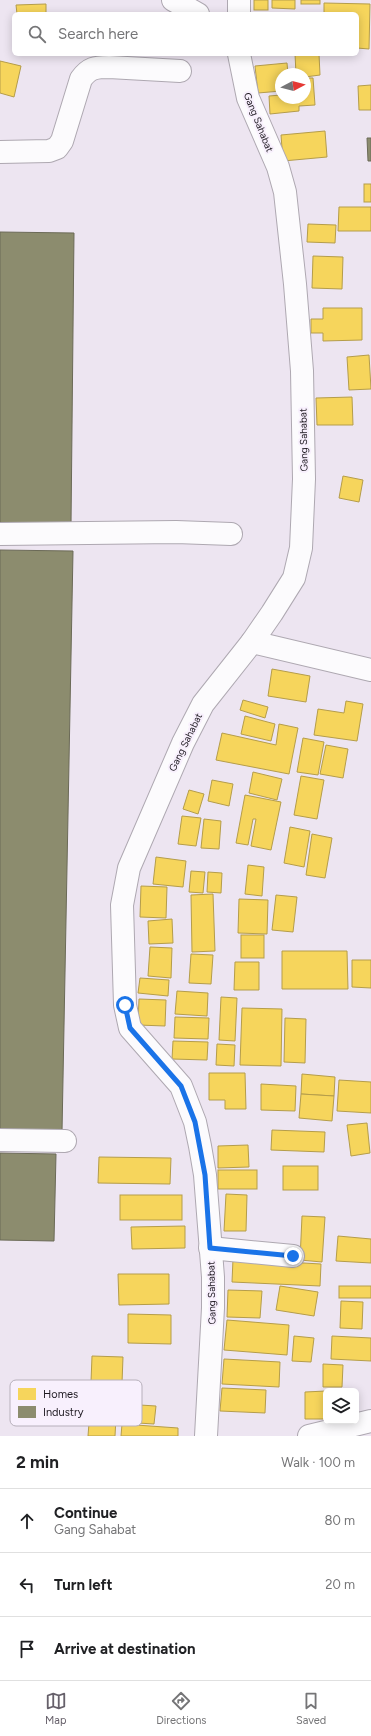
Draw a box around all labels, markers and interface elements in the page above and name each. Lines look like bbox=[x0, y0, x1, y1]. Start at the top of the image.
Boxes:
search box bbox=[12, 12, 359, 56]
icon: search bbox=[26, 23, 48, 45]
text: Search here bbox=[58, 25, 138, 43]
north arrow bbox=[275, 68, 311, 104]
street label: Gang Sahabat bbox=[241, 90, 276, 154]
street label: Gang Sahabat bbox=[296, 408, 311, 472]
street label: Gang Sahabat bbox=[166, 711, 205, 774]
route start bbox=[116, 996, 134, 1014]
route end bbox=[284, 1247, 302, 1265]
street label: Gang Sahabat bbox=[204, 1261, 219, 1325]
legend bbox=[10, 1380, 142, 1426]
text: Homes bbox=[43, 1388, 78, 1401]
map controls bbox=[323, 1388, 359, 1424]
button: layers bbox=[323, 1388, 359, 1424]
text: Industry bbox=[43, 1406, 84, 1419]
text: 2 min bbox=[16, 1452, 59, 1472]
text: Walk · 100 m bbox=[281, 1455, 355, 1470]
text: Continue bbox=[54, 1504, 117, 1522]
icon: ahead bbox=[16, 1510, 38, 1532]
text: 80 m bbox=[324, 1513, 355, 1528]
text: Gang Sahabat bbox=[54, 1522, 136, 1537]
icon: left bbox=[16, 1574, 38, 1596]
text: Turn left bbox=[54, 1576, 112, 1594]
text: 20 m bbox=[325, 1577, 355, 1592]
icon: arrive bbox=[16, 1638, 38, 1660]
text: Arrive at destination bbox=[54, 1640, 195, 1658]
tab: Map bbox=[45, 1690, 67, 1727]
tab: Directions bbox=[156, 1690, 206, 1727]
tab: Saved bbox=[296, 1690, 326, 1727]

